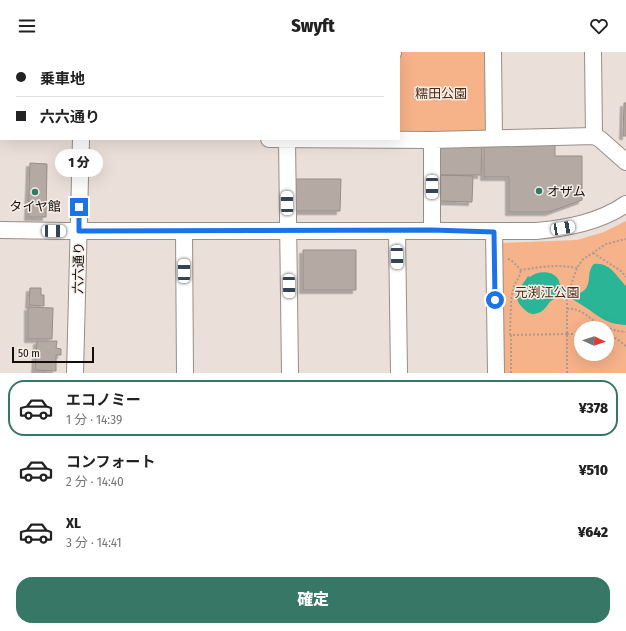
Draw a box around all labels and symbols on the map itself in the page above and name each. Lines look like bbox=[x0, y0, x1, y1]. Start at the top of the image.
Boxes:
park label: 糯田公園 bbox=[415, 86, 467, 101]
callout: 1 分 bbox=[55, 149, 103, 177]
car bbox=[426, 175, 438, 199]
place label: オザム bbox=[547, 184, 586, 199]
marker: オザム bbox=[534, 186, 544, 196]
marker: タイヤ館 bbox=[30, 187, 40, 197]
car bbox=[281, 191, 293, 215]
route end bbox=[70, 198, 88, 216]
place label: タイヤ館 bbox=[9, 199, 61, 214]
car bbox=[550, 220, 576, 236]
car bbox=[42, 225, 66, 237]
street label: 六六通り bbox=[71, 242, 86, 294]
car bbox=[391, 245, 403, 269]
car bbox=[178, 259, 190, 283]
car bbox=[283, 274, 295, 298]
park label: 元渕江公園 bbox=[514, 285, 580, 300]
route start bbox=[486, 291, 504, 309]
north arrow bbox=[574, 321, 614, 361]
scale bar bbox=[12, 345, 94, 364]

